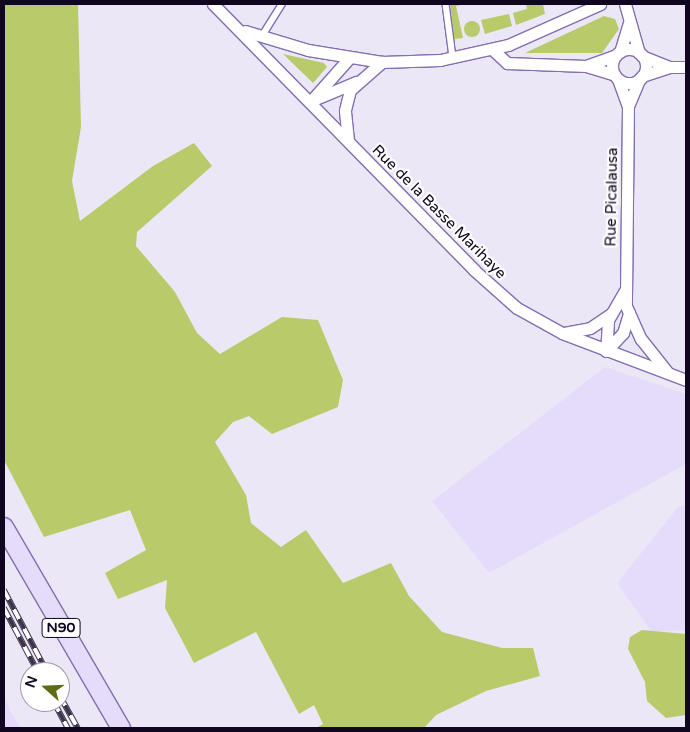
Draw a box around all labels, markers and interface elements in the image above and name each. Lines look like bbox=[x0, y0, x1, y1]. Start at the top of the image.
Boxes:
street label: Rue de la Basse Marihaye bbox=[368, 141, 510, 283]
street label: Rue Picalausa bbox=[602, 147, 622, 247]
road number: N90 bbox=[41, 616, 81, 640]
north arrow bbox=[20, 662, 70, 712]
text: N bbox=[21, 674, 41, 690]

